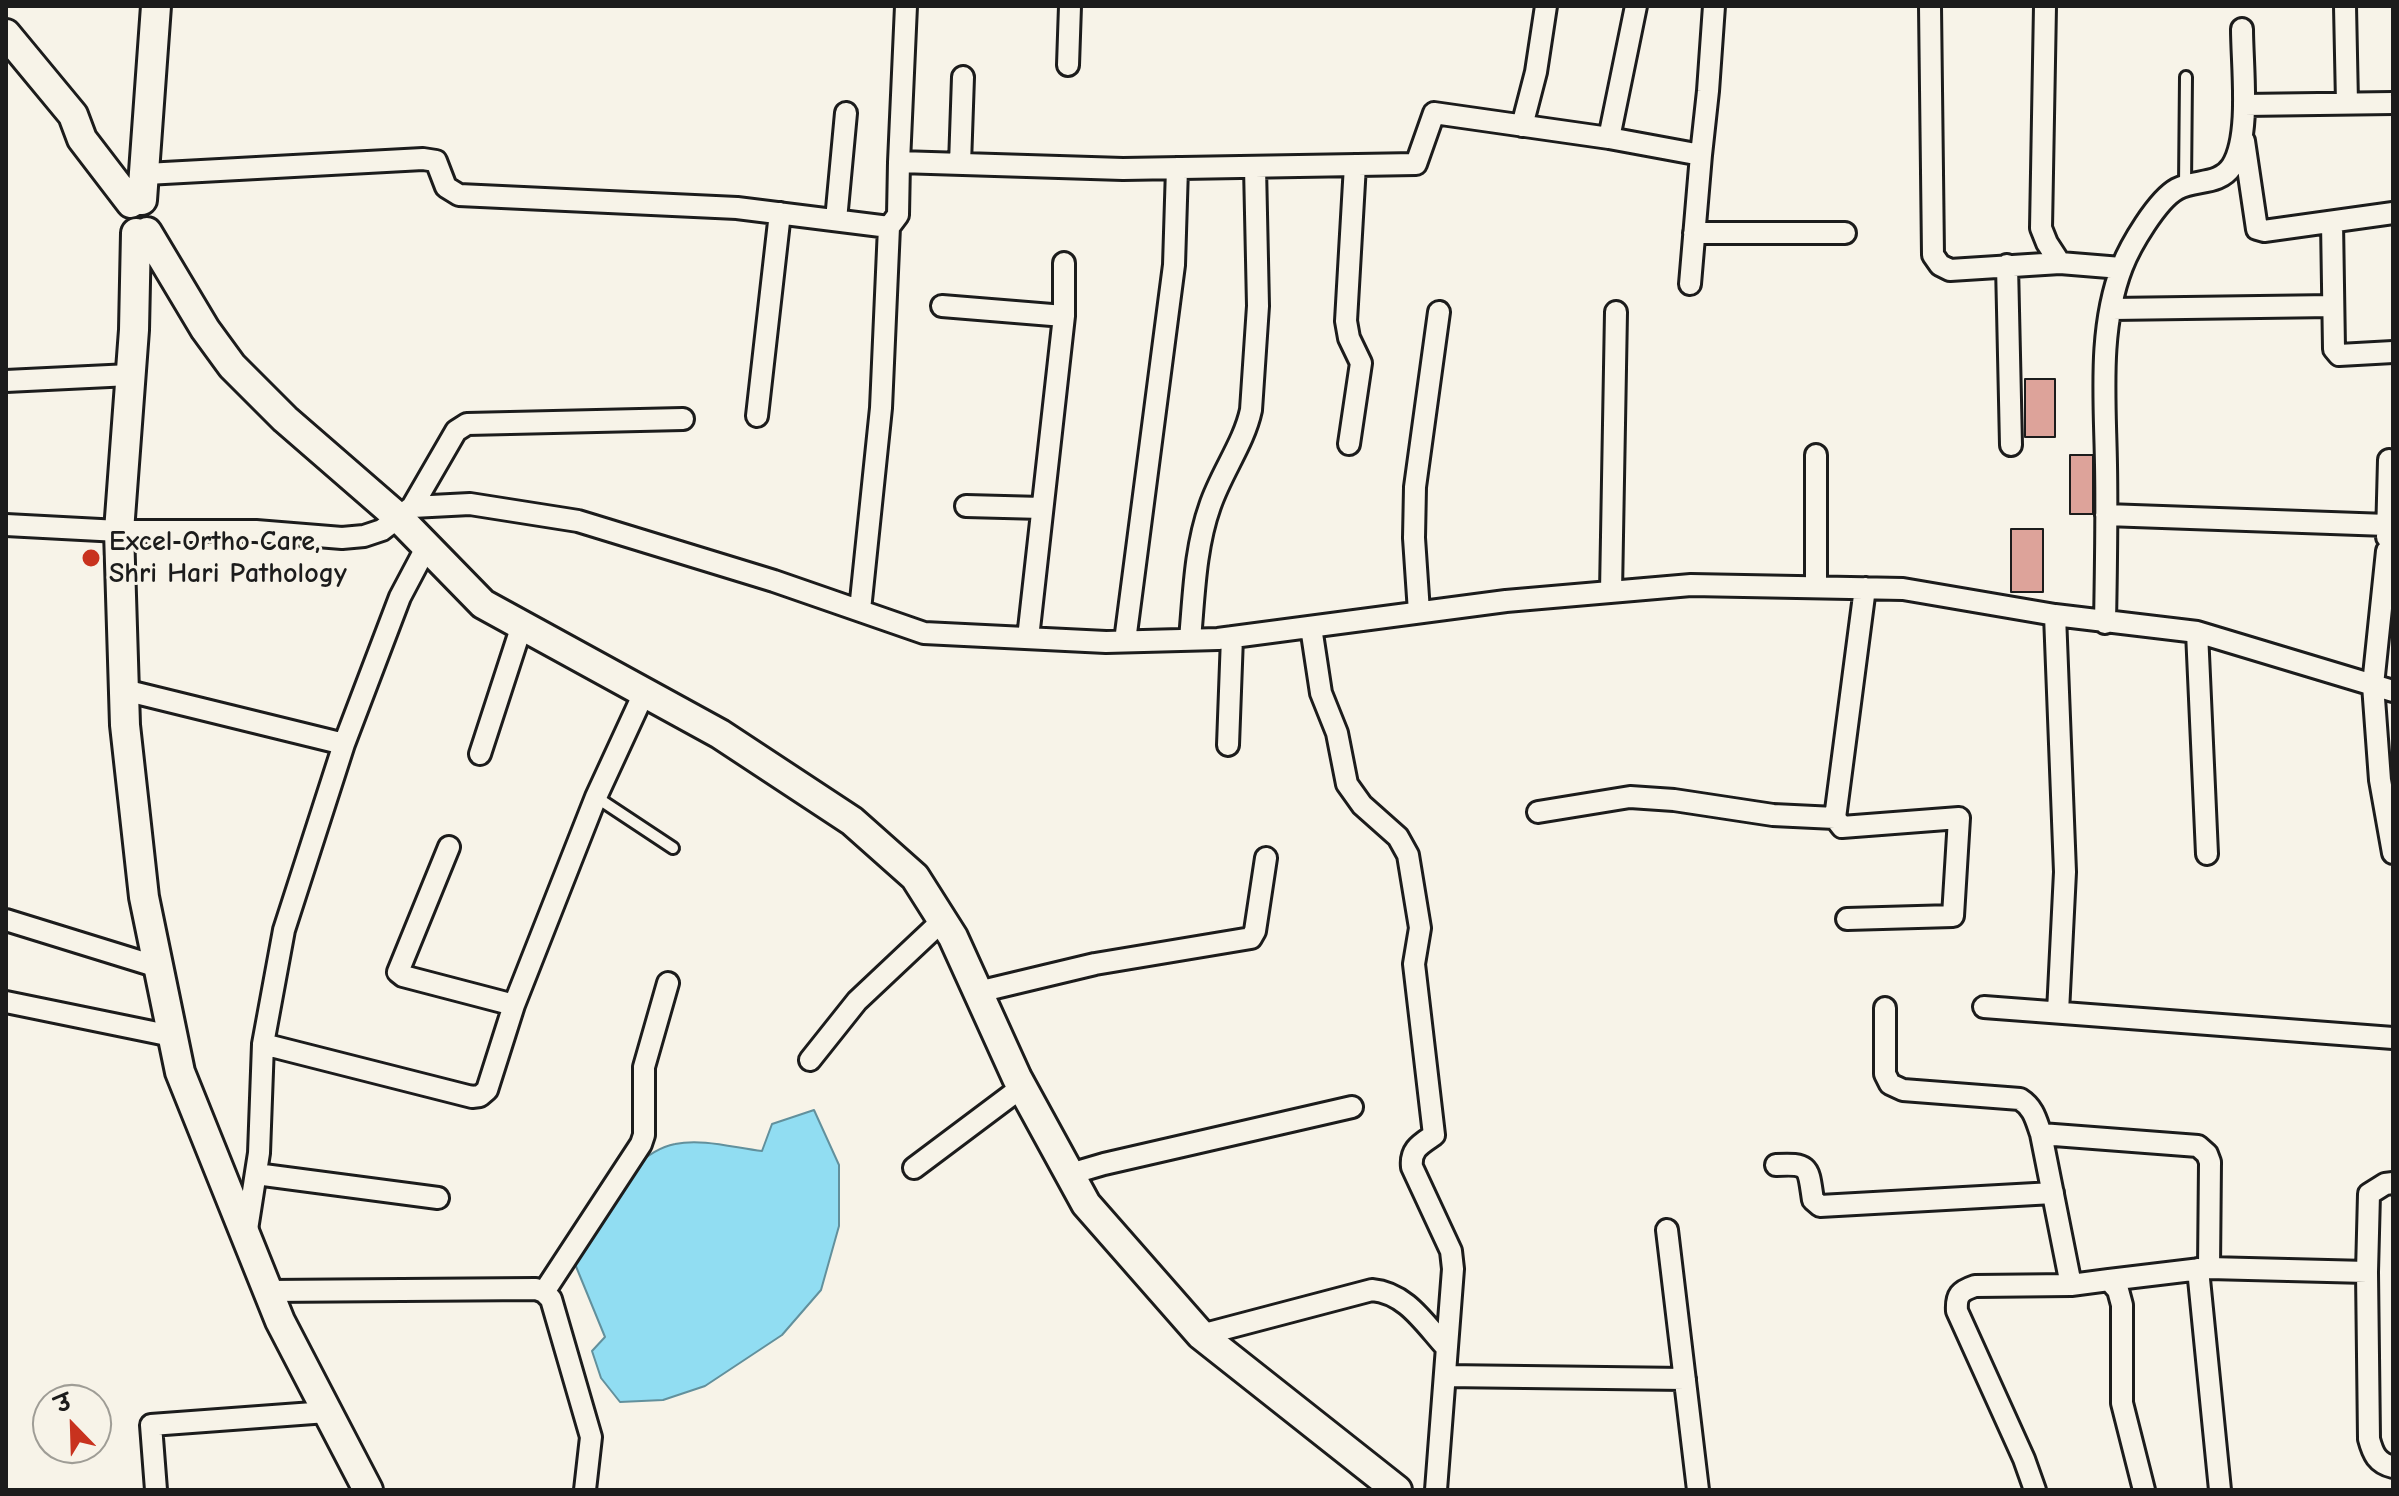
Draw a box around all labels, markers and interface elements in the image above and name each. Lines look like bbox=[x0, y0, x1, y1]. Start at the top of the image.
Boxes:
place label: Excel Ortho Care, Shri Hari Pathology bbox=[109, 525, 347, 591]
marker: Excel Ortho Care, Shri Hari Pathology bbox=[80, 547, 102, 569]
north arrow bbox=[32, 1384, 112, 1464]
text: उ bbox=[52, 1389, 75, 1419]

